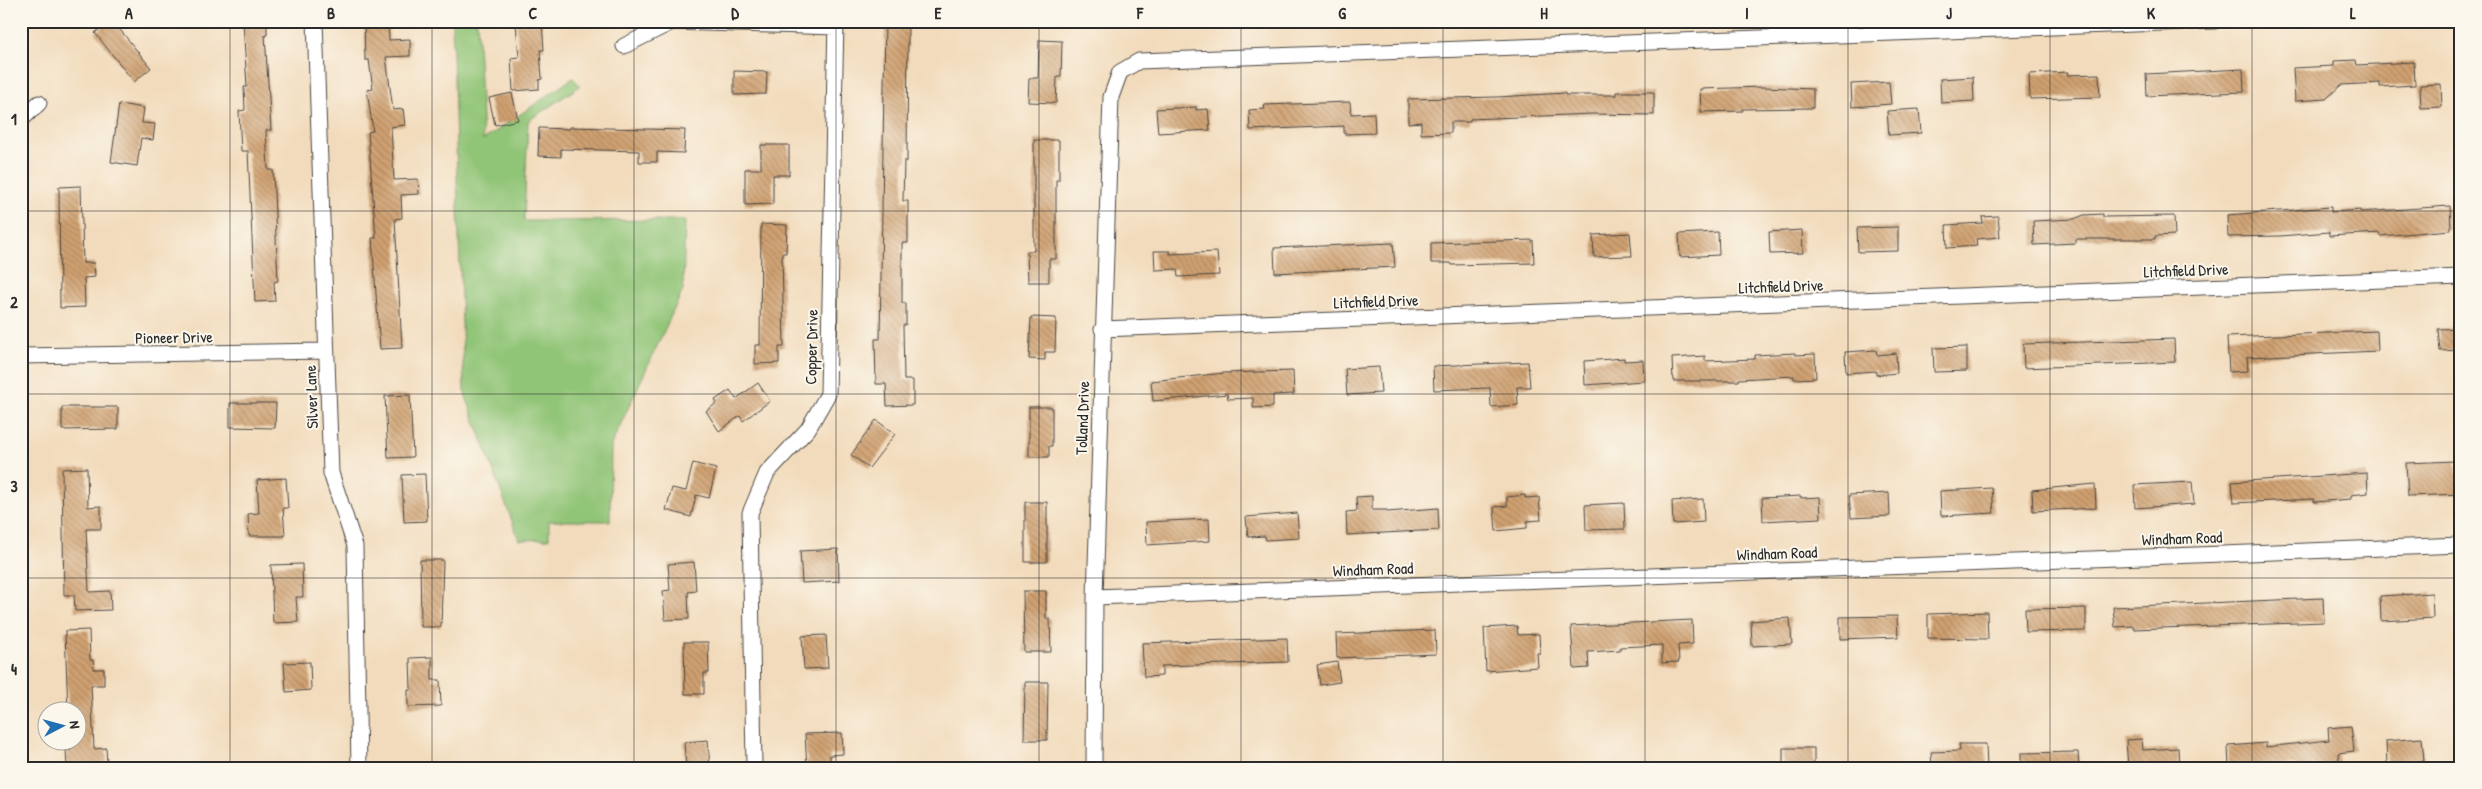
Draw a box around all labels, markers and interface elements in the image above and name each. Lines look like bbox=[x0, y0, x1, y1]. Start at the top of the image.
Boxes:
text: A bbox=[125, 2, 133, 24]
text: B bbox=[327, 2, 335, 24]
text: C bbox=[529, 2, 538, 24]
text: D bbox=[731, 2, 739, 24]
text: E bbox=[934, 2, 942, 24]
text: F bbox=[1136, 2, 1144, 24]
text: G bbox=[1338, 2, 1346, 24]
text: H bbox=[1540, 2, 1548, 24]
text: I bbox=[1745, 2, 1749, 24]
text: J bbox=[1946, 2, 1952, 24]
text: K bbox=[2147, 2, 2156, 24]
text: L bbox=[2350, 2, 2356, 24]
text: 1 bbox=[11, 108, 17, 130]
street label: Litchfield Drive bbox=[2143, 258, 2229, 282]
street label: Litchfield Drive bbox=[1738, 274, 1824, 298]
street label: Litchfield Drive bbox=[1333, 289, 1419, 313]
text: 2 bbox=[10, 291, 18, 313]
street label: Copper Drive bbox=[799, 309, 823, 385]
street label: Pioneer Drive bbox=[135, 325, 214, 349]
street label: Silver Lane bbox=[299, 364, 323, 429]
street label: Tolland Drive bbox=[1070, 380, 1094, 456]
text: 3 bbox=[10, 475, 18, 497]
street label: Windham Road bbox=[2141, 526, 2223, 550]
street label: Windham Road bbox=[1736, 541, 1818, 565]
street label: Windham Road bbox=[1332, 557, 1414, 581]
text: 4 bbox=[11, 658, 17, 680]
north arrow bbox=[38, 702, 88, 752]
text: N bbox=[66, 720, 85, 730]

